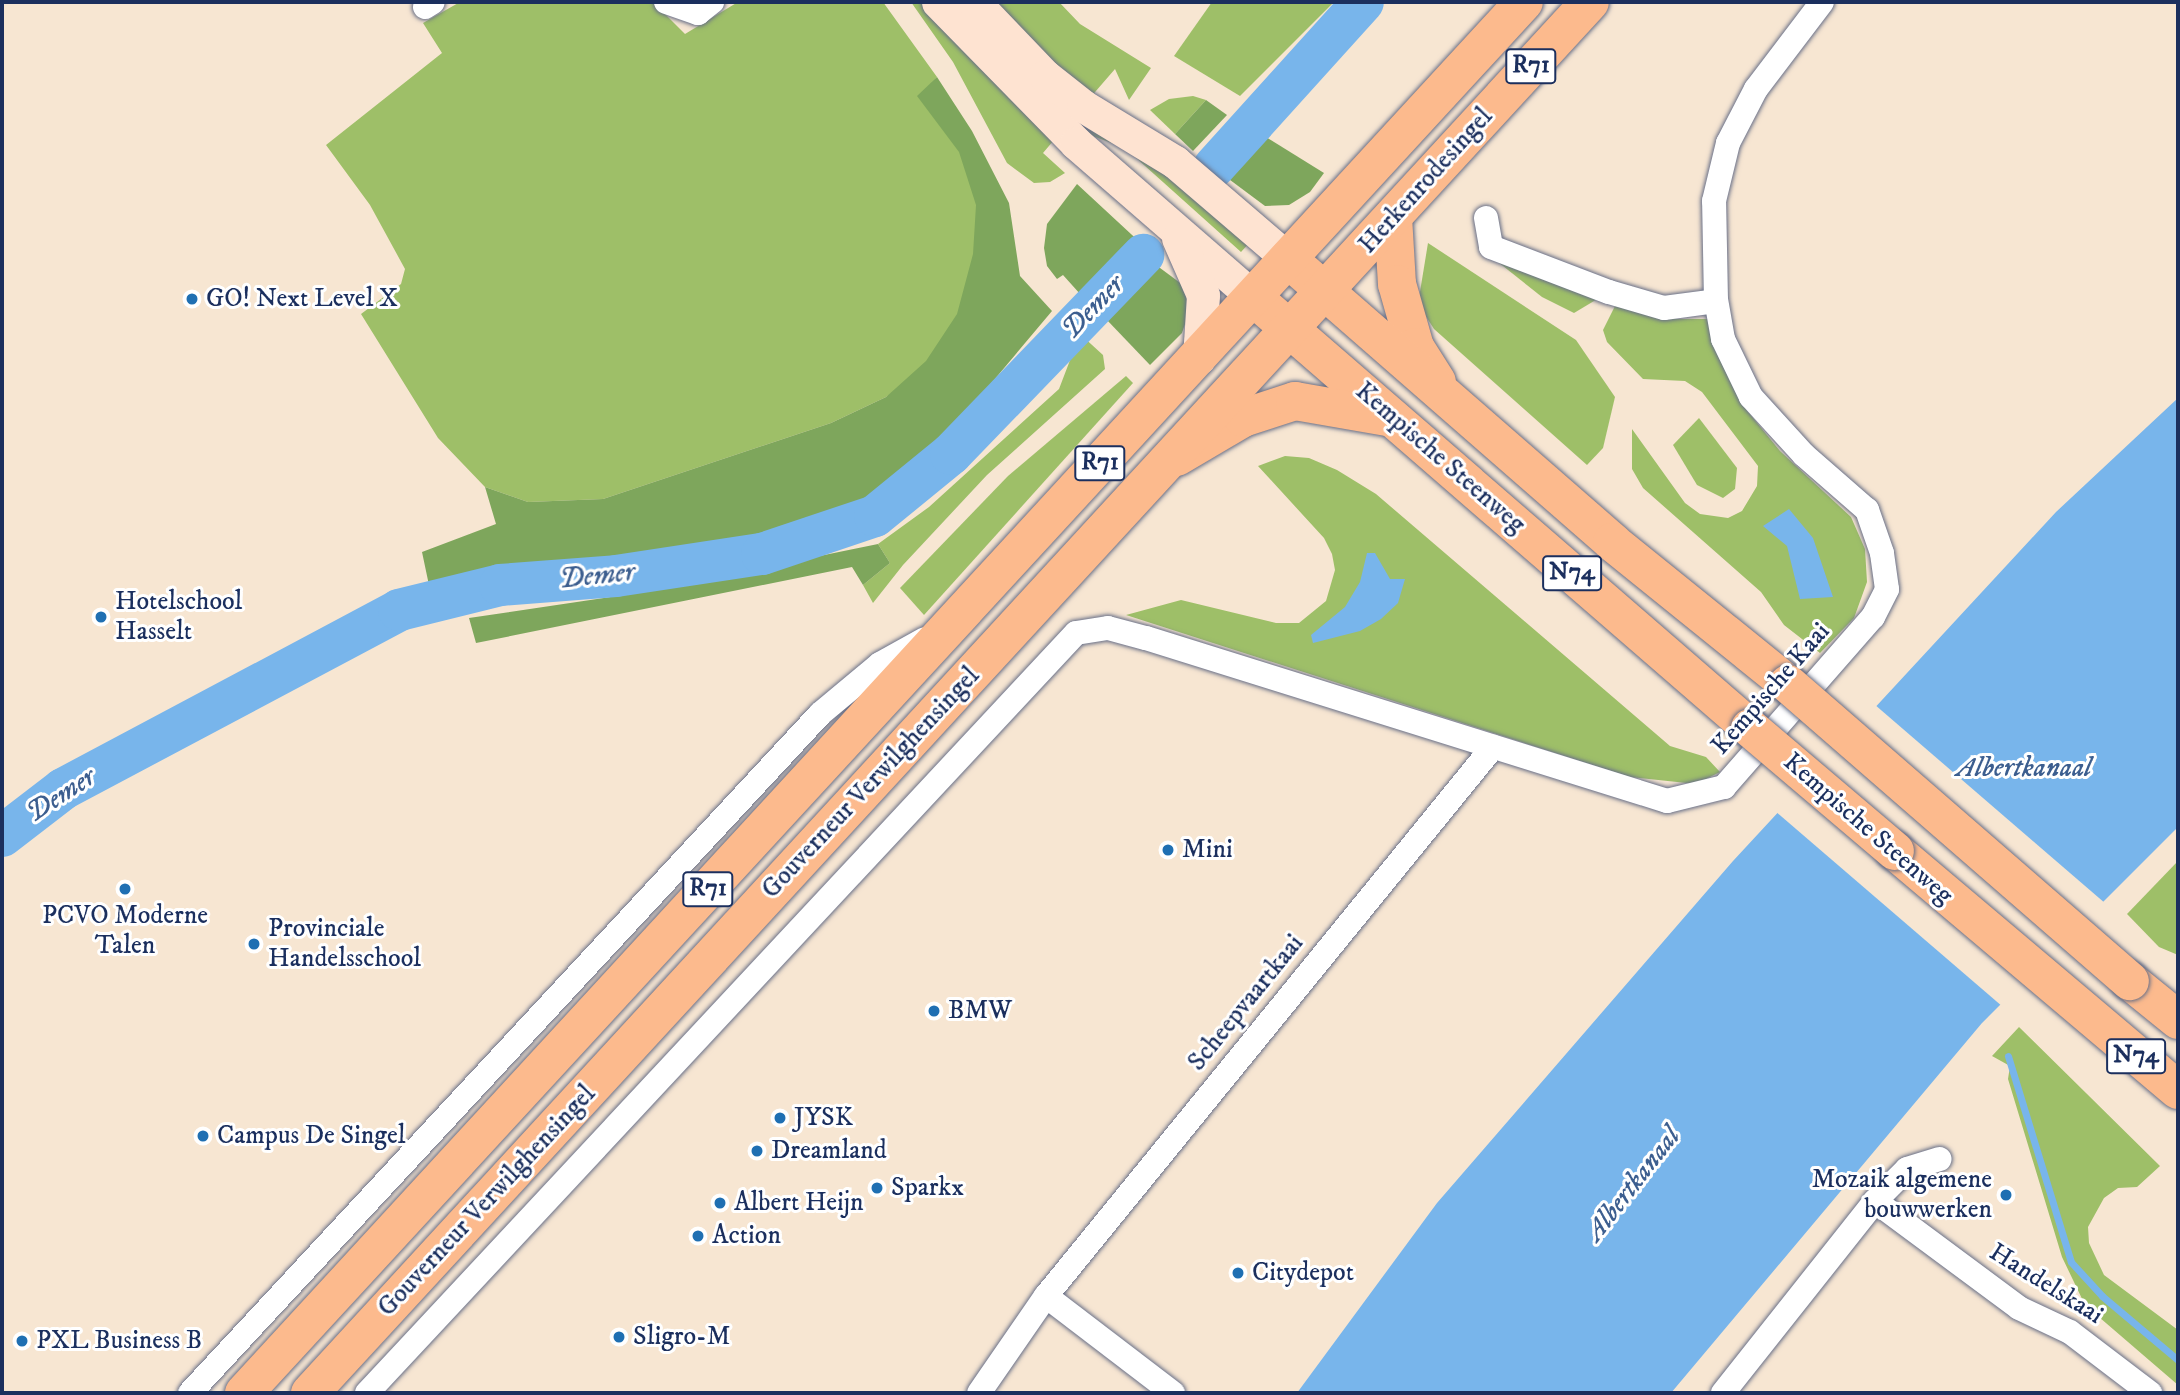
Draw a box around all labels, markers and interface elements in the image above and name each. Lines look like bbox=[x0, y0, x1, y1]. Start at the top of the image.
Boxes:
road number: R71 bbox=[1505, 46, 1557, 86]
street label: Herkenrodesingel bbox=[1353, 102, 1499, 260]
water label: Demer bbox=[1055, 268, 1131, 346]
place label: GO! Next Level X bbox=[206, 283, 398, 315]
marker: GO! Next Level X bbox=[184, 291, 200, 307]
street label: Kempische Steenweg bbox=[1349, 376, 1531, 540]
road number: R71 bbox=[1074, 442, 1126, 484]
road number: N74 bbox=[1540, 552, 1604, 594]
water label: Demer bbox=[558, 555, 636, 597]
place label: Hotelschool Hasselt bbox=[115, 586, 242, 648]
marker: Hotelschool Hasselt bbox=[93, 609, 109, 625]
street label: Kempische Kaai bbox=[1705, 617, 1837, 761]
street label: Gouverneur Verwilghensingel bbox=[756, 661, 986, 905]
street label: Kempische Steenweg bbox=[1777, 747, 1959, 911]
water label: Albertkanaal bbox=[1956, 751, 2092, 785]
water label: Demer bbox=[20, 760, 102, 830]
place label: Mini bbox=[1182, 834, 1233, 866]
marker: Mini bbox=[1160, 842, 1176, 858]
road number: R71 bbox=[682, 868, 734, 909]
marker: PCVO Moderne Talen bbox=[117, 881, 133, 897]
place label: PCVO Moderne Talen bbox=[42, 900, 208, 962]
place label: Provinciale Handelsschool bbox=[268, 913, 421, 974]
street label: Scheepvaartkaai bbox=[1182, 929, 1310, 1077]
marker: Provinciale Handelsschool bbox=[246, 936, 262, 952]
place label: BMW bbox=[948, 995, 1012, 1027]
marker: BMW bbox=[926, 1003, 942, 1019]
road number: N74 bbox=[2104, 1036, 2168, 1076]
street label: Gouverneur Verwilghensingel bbox=[372, 1079, 602, 1323]
place label: JYSK bbox=[794, 1102, 853, 1134]
marker: JYSK bbox=[772, 1110, 788, 1126]
place label: Campus De Singel bbox=[217, 1120, 406, 1152]
water label: Albertkanaal bbox=[1578, 1120, 1688, 1248]
marker: Campus De Singel bbox=[195, 1128, 211, 1144]
place label: Dreamland bbox=[771, 1135, 887, 1167]
marker: Dreamland bbox=[749, 1143, 765, 1159]
place label: Mozaik algemene bouwwerken bbox=[1812, 1164, 1992, 1226]
place label: Sparkx bbox=[891, 1172, 964, 1204]
marker: Sparkx bbox=[869, 1180, 885, 1196]
place label: Albert Heijn bbox=[734, 1187, 864, 1219]
marker: Mozaik algemene bouwwerken bbox=[1998, 1187, 2014, 1203]
marker: Albert Heijn bbox=[712, 1195, 728, 1211]
place label: Action bbox=[712, 1220, 781, 1252]
marker: Action bbox=[690, 1228, 706, 1244]
street label: Handelskaai bbox=[1983, 1237, 2109, 1331]
place label: Citydepot bbox=[1252, 1257, 1354, 1289]
marker: Citydepot bbox=[1230, 1265, 1246, 1281]
place label: Sligro-M bbox=[633, 1321, 730, 1353]
place label: PXL Business B bbox=[36, 1325, 202, 1357]
marker: Sligro-M bbox=[611, 1329, 627, 1345]
marker: PXL Business B bbox=[14, 1333, 30, 1349]

